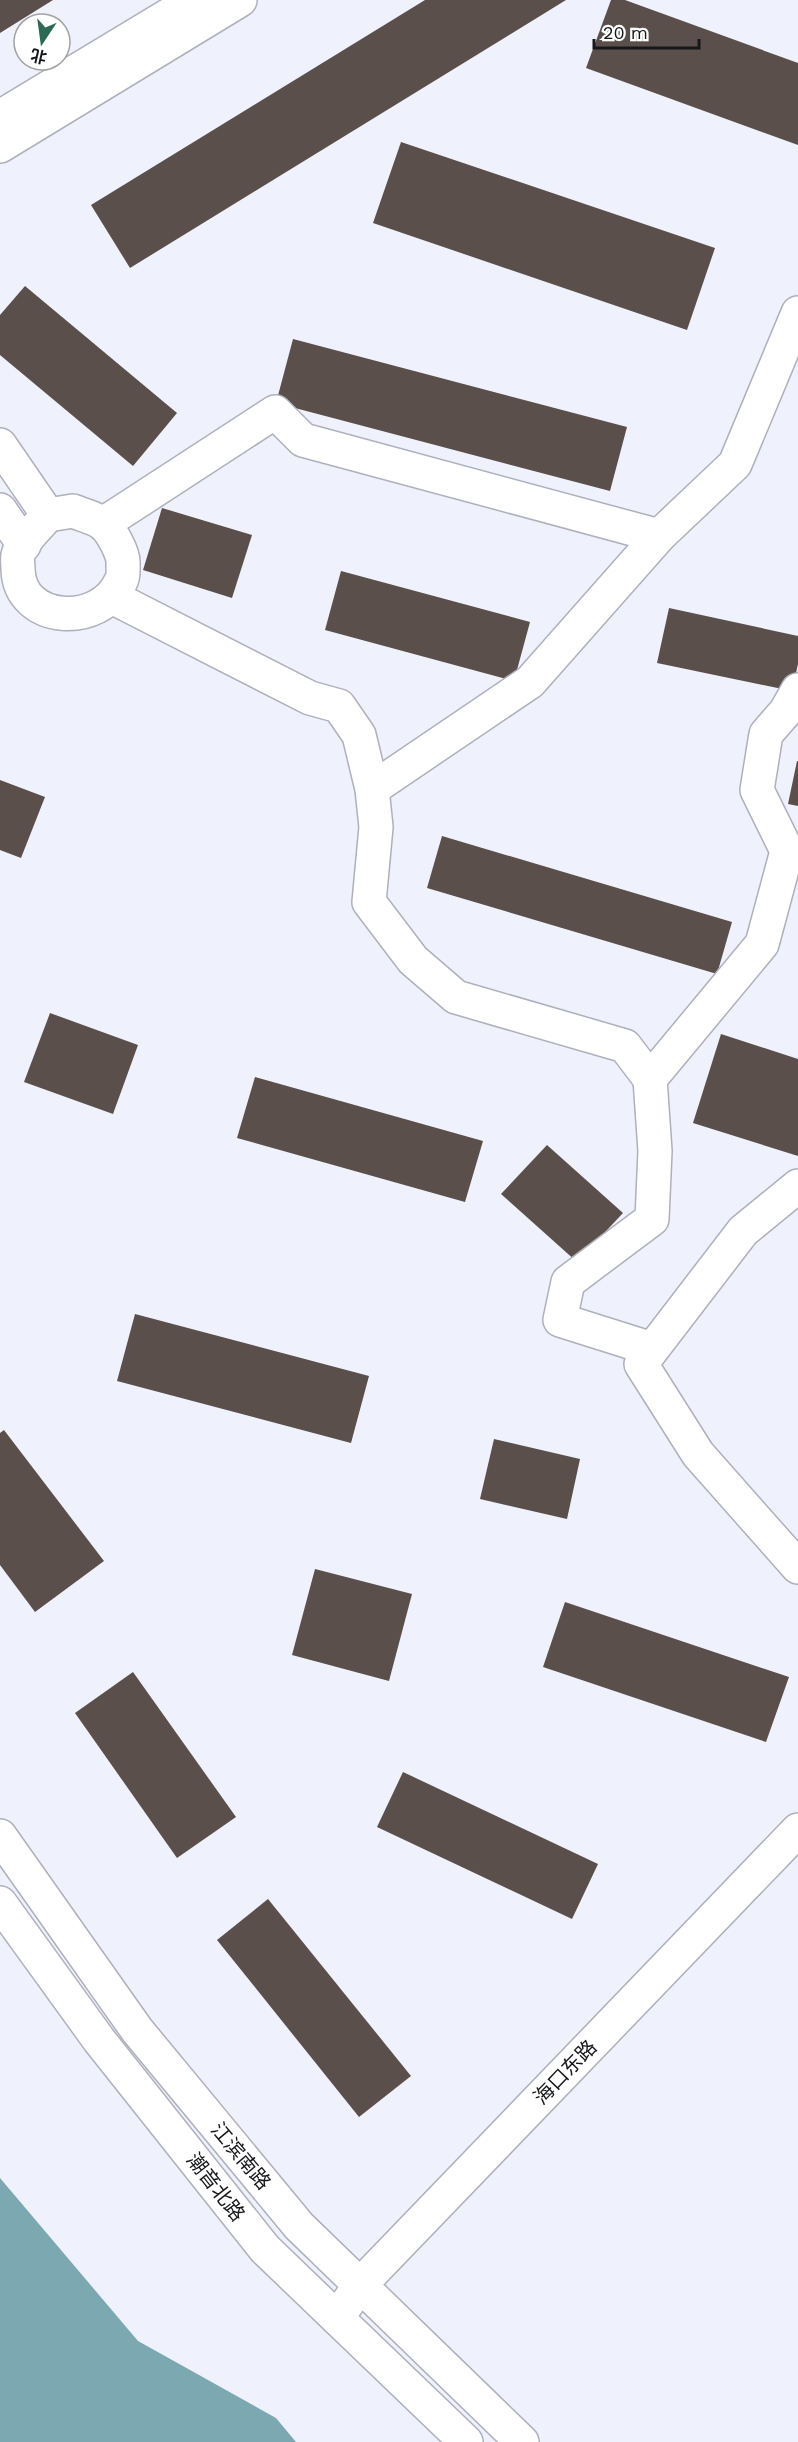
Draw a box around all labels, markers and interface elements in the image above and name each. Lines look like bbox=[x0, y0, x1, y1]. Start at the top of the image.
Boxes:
north arrow bbox=[12, 12, 72, 72]
scale bar bbox=[594, 12, 699, 50]
text: 20 m bbox=[603, 22, 648, 43]
text: 北 bbox=[29, 45, 49, 67]
street label: 海口东路 bbox=[529, 2035, 601, 2109]
street label: 江滨南路 bbox=[206, 2118, 276, 2194]
street label: 潮音北路 bbox=[182, 2148, 250, 2226]

